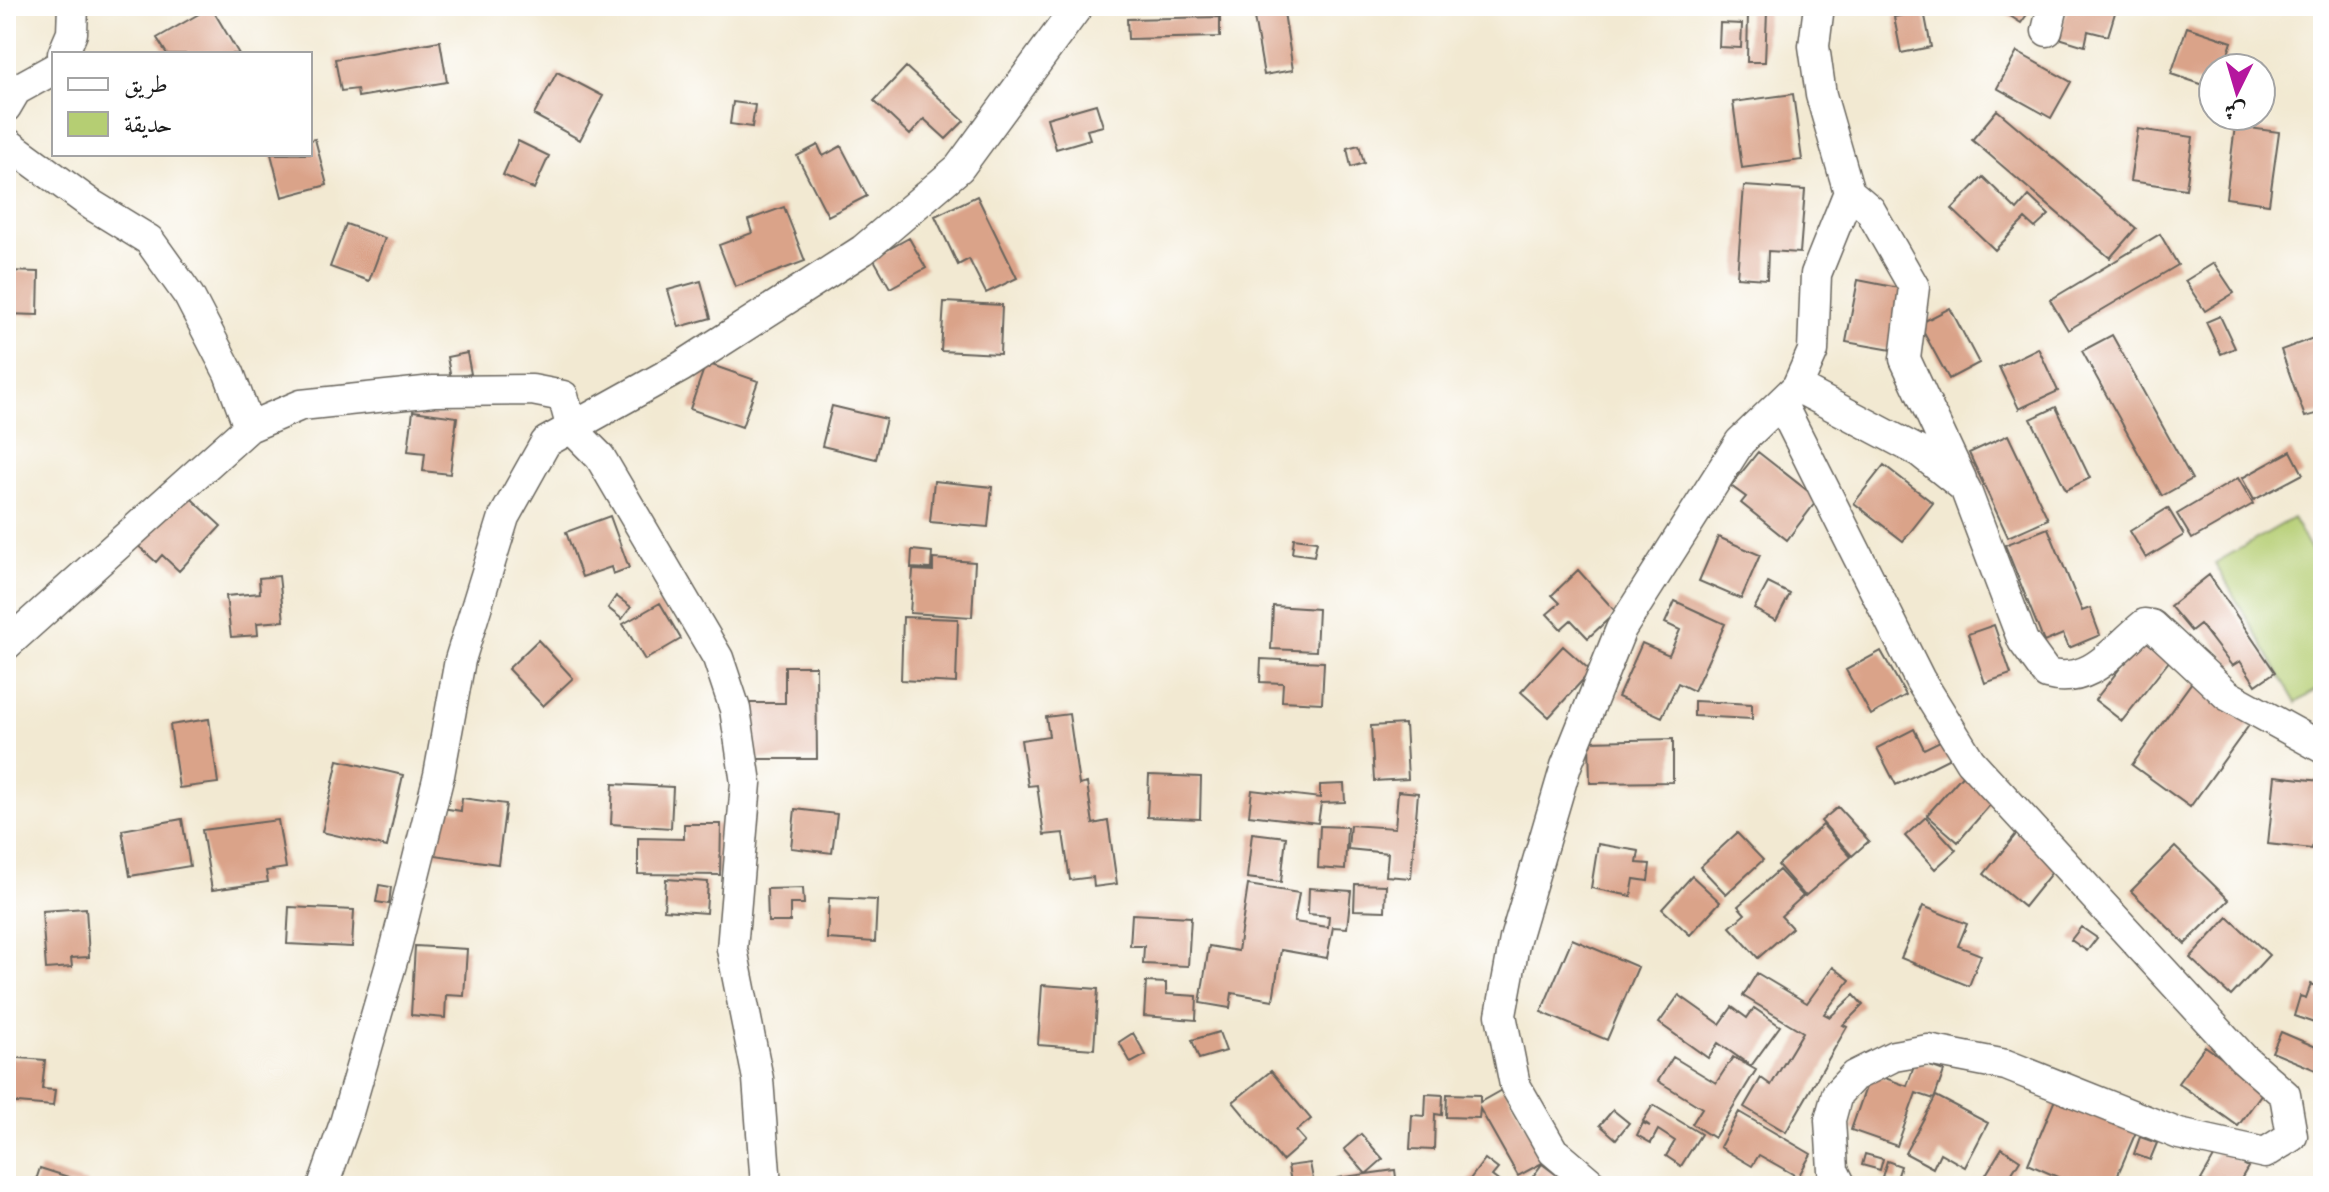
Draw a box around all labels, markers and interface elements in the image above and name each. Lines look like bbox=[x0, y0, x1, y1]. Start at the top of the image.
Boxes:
legend bbox=[52, 52, 312, 156]
north arrow bbox=[2197, 52, 2277, 132]
text: طريق bbox=[124, 69, 168, 103]
text: ش bbox=[2223, 93, 2248, 126]
text: حديقة bbox=[124, 109, 173, 143]

